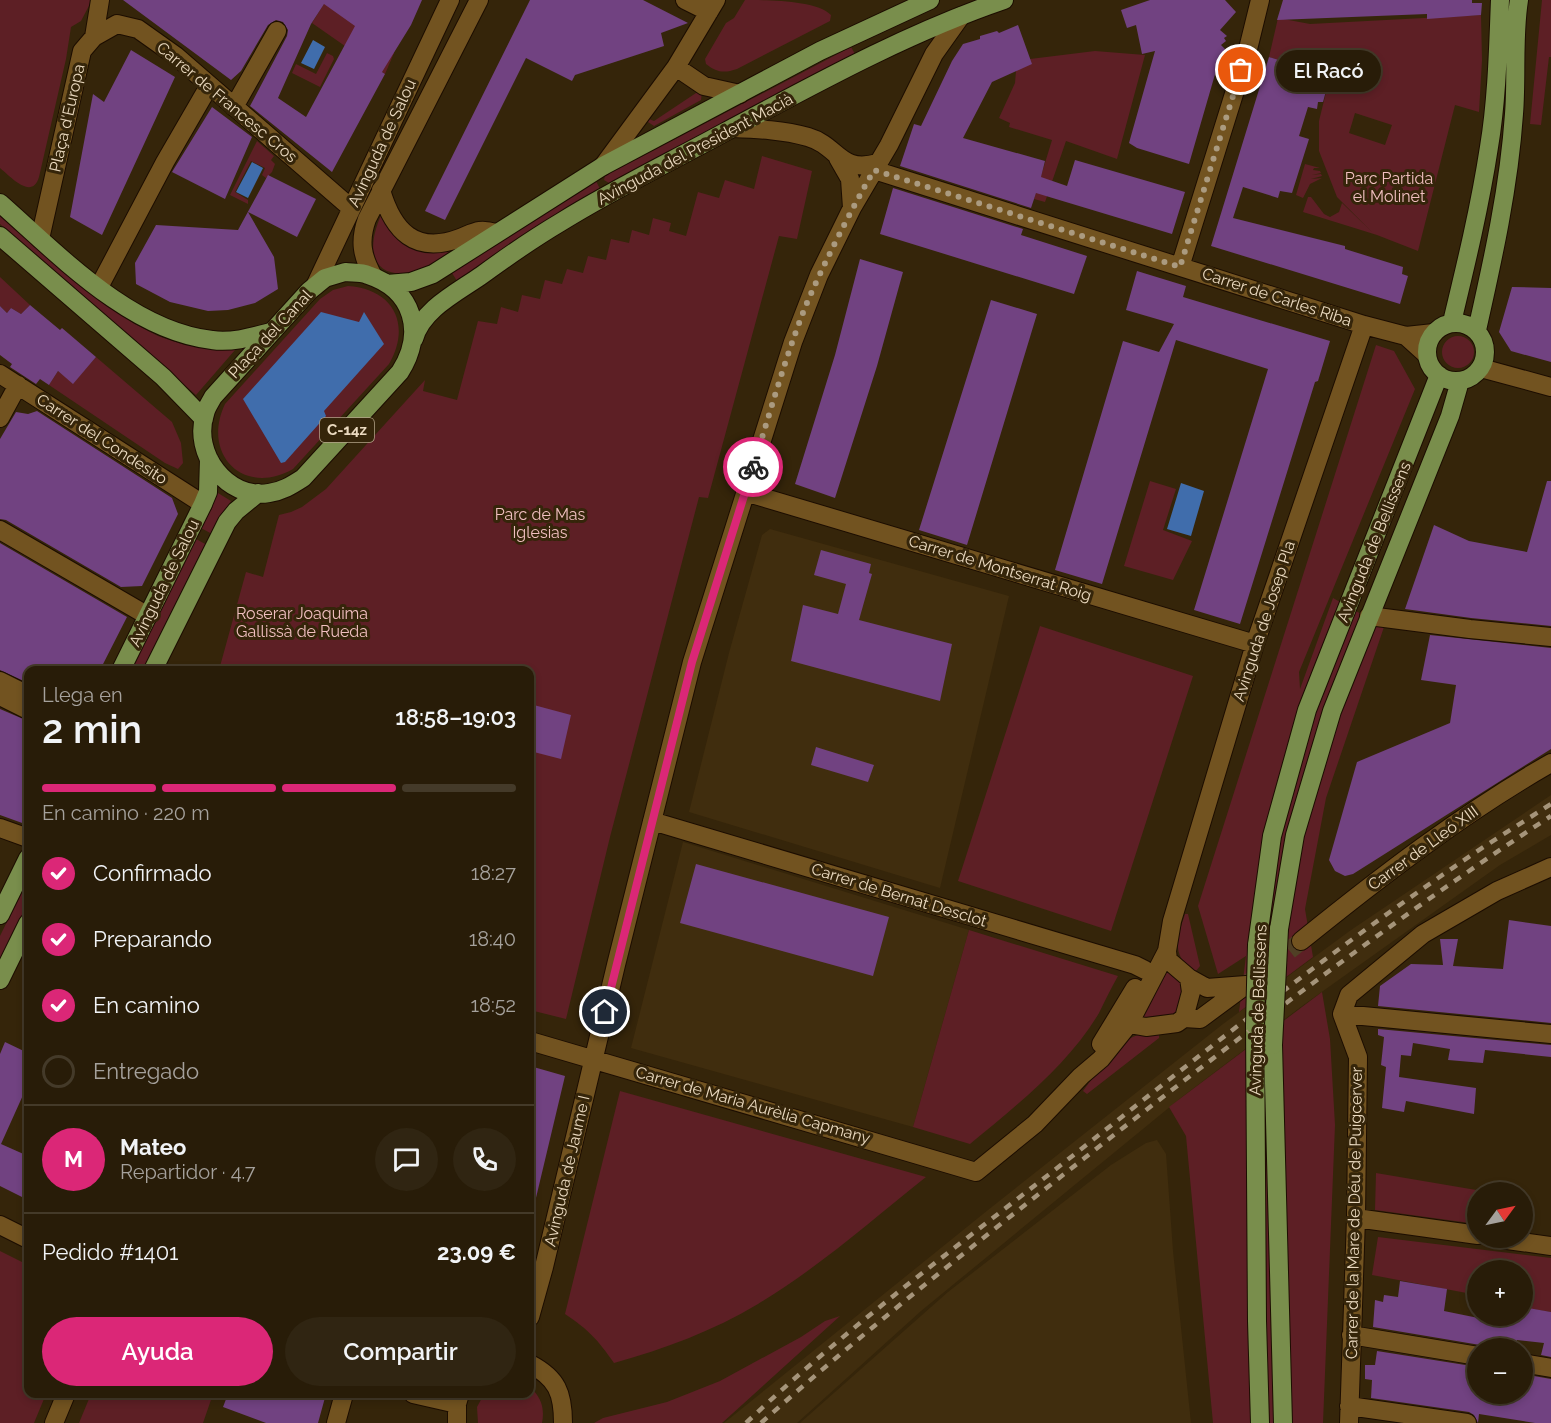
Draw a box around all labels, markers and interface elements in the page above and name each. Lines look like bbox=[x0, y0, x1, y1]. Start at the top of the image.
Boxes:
street label: Carrer de Francesc Cros bbox=[153, 38, 301, 167]
pin bbox=[1215, 44, 1266, 95]
callout: El Racó bbox=[1277, 49, 1382, 91]
icon: bag bbox=[1224, 53, 1257, 86]
text: El Racó bbox=[1294, 59, 1363, 83]
street label: Plaça d'Europa bbox=[45, 62, 89, 174]
street label: Avinguda de Salou bbox=[344, 76, 420, 210]
street label: Avinguda del President Macià bbox=[594, 89, 796, 209]
park label: Parc Partida el Molinet bbox=[1345, 169, 1433, 206]
street label: Carrer de Carles Riba bbox=[1200, 264, 1354, 330]
street label: Plaça del Canal bbox=[224, 285, 316, 382]
street label: Carrer del Condesito bbox=[33, 390, 171, 488]
road number: C-14z bbox=[320, 418, 374, 442]
courier bbox=[723, 437, 783, 497]
icon: bike bbox=[737, 451, 770, 484]
street label: Avinguda de Bellissens bbox=[1333, 459, 1415, 625]
park label: Parc de Mas Iglesias bbox=[495, 505, 586, 542]
street label: Avinguda de Salou bbox=[125, 516, 203, 650]
street label: Carrer de Montserrat Roig bbox=[906, 531, 1094, 605]
street label: Avinguda de Josep Pla bbox=[1229, 538, 1299, 704]
park label: Roserar Joaquima Gallissà de Rueda bbox=[236, 604, 368, 641]
text: Llega en bbox=[42, 683, 123, 707]
text: 18:58–19:03 bbox=[395, 704, 516, 730]
text: 2 min bbox=[42, 706, 142, 752]
text: En camino · 220 m bbox=[42, 801, 210, 825]
street label: Carrer de Lleó XIII bbox=[1364, 802, 1482, 894]
icon: check bbox=[42, 857, 75, 890]
street label: Carrer de Bernat Desclot bbox=[809, 859, 990, 931]
text: Confirmado bbox=[93, 860, 212, 886]
text: 18:27 bbox=[471, 861, 516, 885]
icon: check bbox=[42, 923, 75, 956]
street label: Avinguda de Bellissens bbox=[1246, 924, 1270, 1096]
text: Preparando bbox=[93, 926, 212, 952]
text: 18:40 bbox=[469, 927, 516, 951]
pin bbox=[579, 986, 630, 1037]
icon: check bbox=[42, 989, 75, 1022]
text: En camino bbox=[93, 992, 200, 1018]
text: 18:52 bbox=[471, 993, 516, 1017]
icon: home bbox=[588, 995, 621, 1028]
text: Entregado bbox=[93, 1058, 199, 1084]
street label: Carrer de Maria Aurèlia Capmany bbox=[633, 1062, 873, 1148]
street label: Carrer de la Mare de Déu de Puigcerver bbox=[1342, 1066, 1366, 1359]
street label: Avinguda de Jaume I bbox=[540, 1093, 594, 1249]
button: chat bbox=[375, 1128, 438, 1191]
button: phone bbox=[453, 1128, 516, 1191]
text: Mateo bbox=[120, 1134, 186, 1160]
text: M bbox=[64, 1146, 83, 1172]
text: Repartidor · 4.7 bbox=[120, 1160, 256, 1184]
north arrow bbox=[1467, 1182, 1533, 1248]
map controls bbox=[1467, 1182, 1533, 1404]
text: Pedido #1401 bbox=[42, 1239, 179, 1265]
text: 23.09 € bbox=[437, 1239, 516, 1265]
button: + bbox=[1467, 1260, 1533, 1326]
button: Ayuda bbox=[42, 1317, 273, 1386]
button: Compartir bbox=[285, 1317, 516, 1386]
button: − bbox=[1467, 1338, 1533, 1404]

